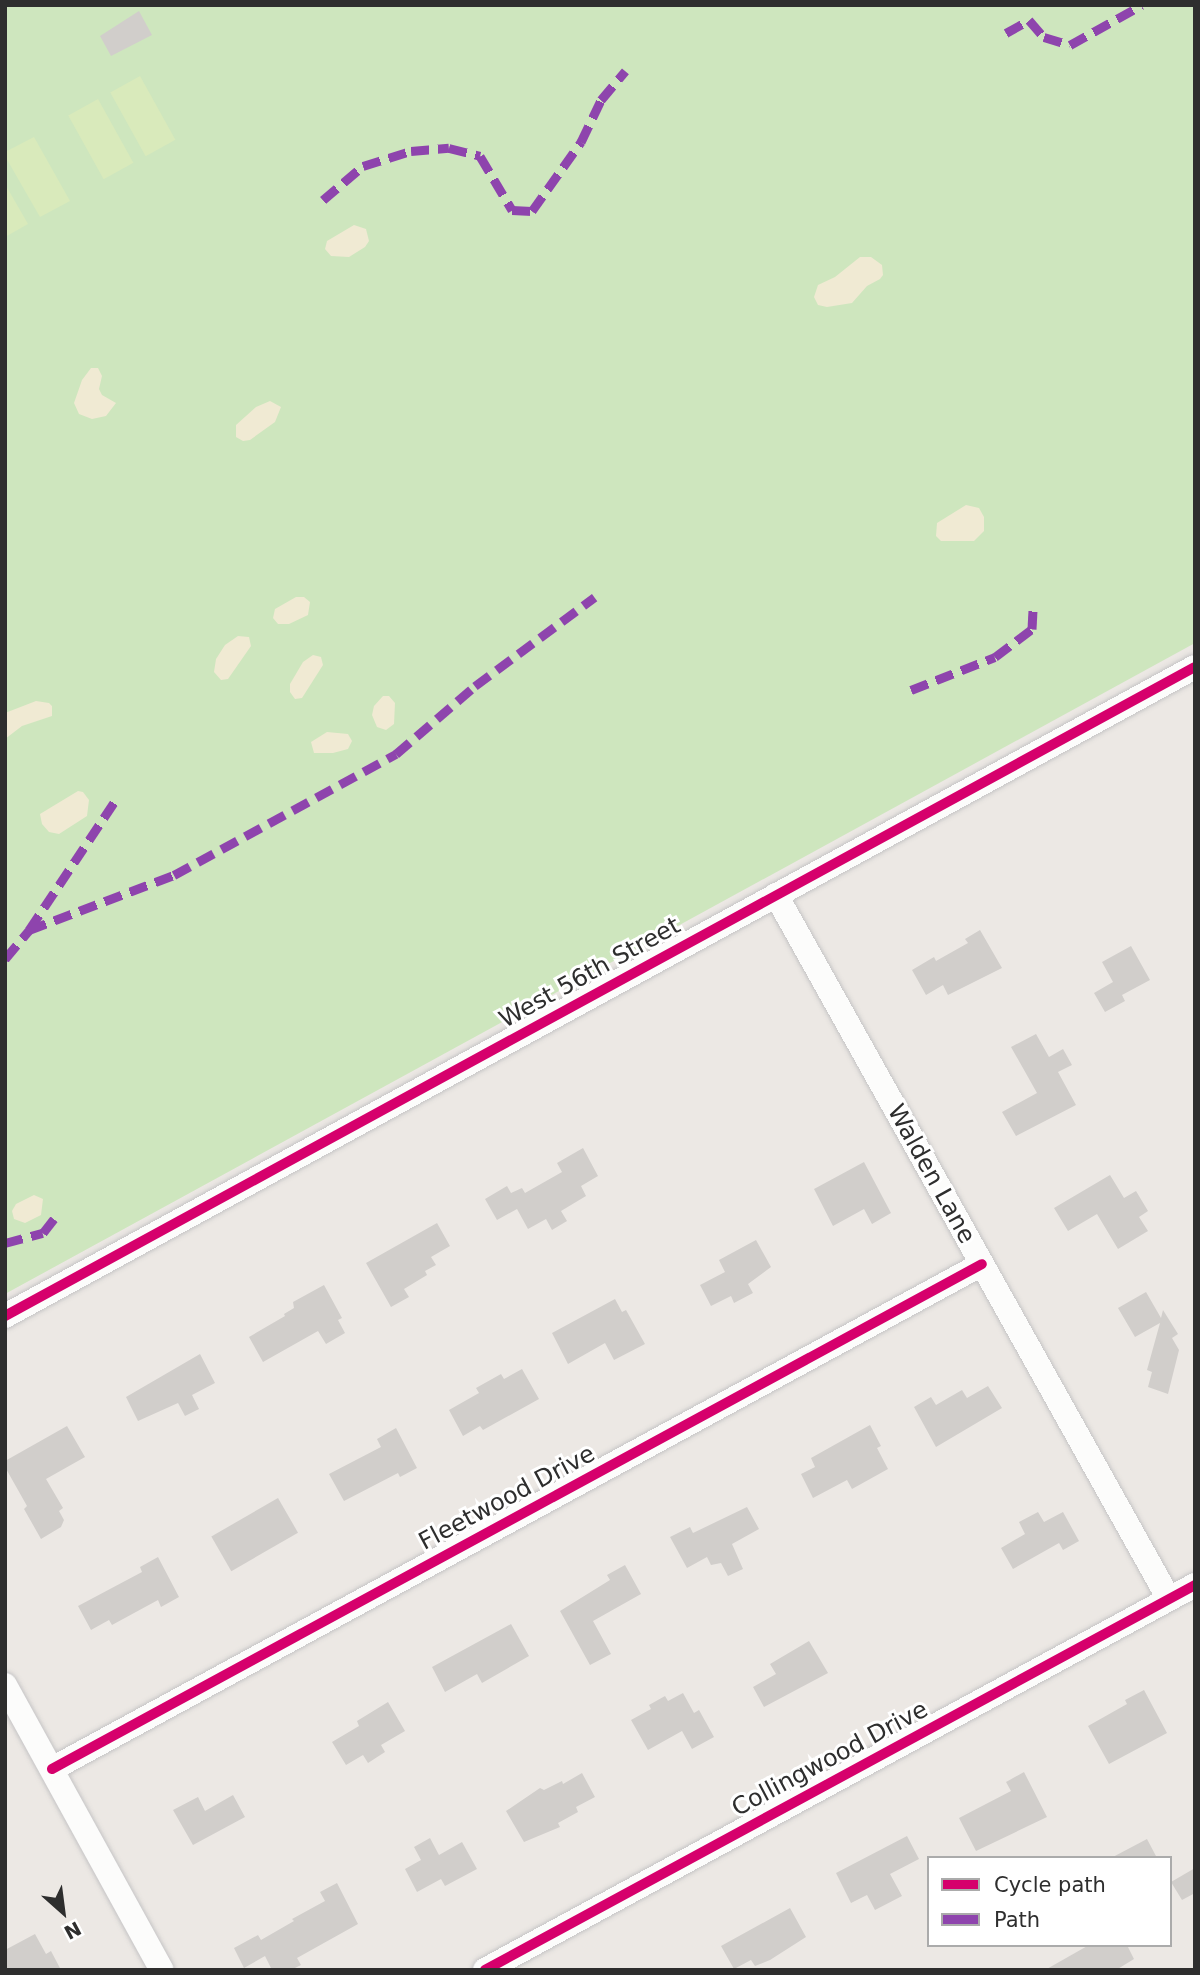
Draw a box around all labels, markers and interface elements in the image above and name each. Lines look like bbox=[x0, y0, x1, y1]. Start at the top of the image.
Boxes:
street label: West 56th Street bbox=[495, 911, 685, 1035]
street label: Walden Lane bbox=[881, 1099, 981, 1249]
street label: Fleetwood Drive bbox=[414, 1439, 600, 1557]
street label: Collingwood Drive bbox=[727, 1695, 933, 1823]
legend bbox=[927, 1856, 1172, 1947]
text: Cycle path bbox=[994, 1873, 1106, 1897]
north arrow bbox=[28, 1877, 98, 1947]
text: Path bbox=[994, 1908, 1040, 1932]
text: N bbox=[61, 1917, 85, 1944]

